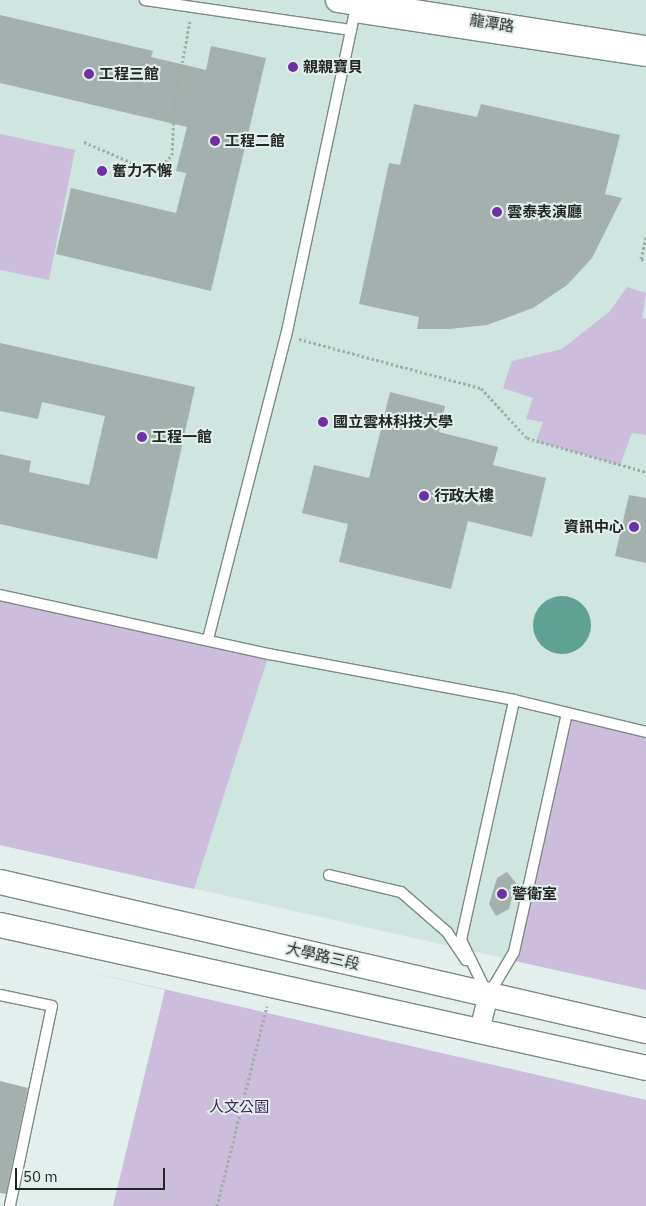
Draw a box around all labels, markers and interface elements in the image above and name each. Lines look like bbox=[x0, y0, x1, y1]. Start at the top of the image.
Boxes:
street label: 龍潭路 bbox=[468, 11, 516, 35]
place label: 親親寶貝 bbox=[303, 58, 363, 76]
marker: 親親寶貝 bbox=[287, 61, 299, 73]
place label: 工程三館 bbox=[99, 65, 159, 83]
marker: 工程三館 bbox=[83, 68, 95, 80]
place label: 工程二館 bbox=[225, 132, 285, 150]
marker: 工程二館 bbox=[209, 135, 221, 147]
place label: 奮力不懈 bbox=[112, 162, 172, 180]
marker: 奮力不懈 bbox=[96, 165, 108, 177]
place label: 雲泰表演廳 bbox=[507, 203, 582, 221]
marker: 雲泰表演廳 bbox=[491, 206, 503, 218]
place label: 國立雲林科技大學 bbox=[333, 413, 453, 431]
marker: 國立雲林科技大學 bbox=[317, 416, 329, 428]
place label: 工程一館 bbox=[152, 428, 212, 446]
marker: 工程一館 bbox=[136, 431, 148, 443]
place label: 行政大樓 bbox=[434, 487, 494, 505]
marker: 行政大樓 bbox=[418, 490, 430, 502]
place label: 資訊中心 bbox=[564, 518, 624, 536]
marker: 資訊中心 bbox=[628, 521, 640, 533]
place label: 警衛室 bbox=[512, 885, 557, 903]
marker: 警衛室 bbox=[496, 888, 508, 900]
street label: 大學路三段 bbox=[284, 939, 362, 973]
park label: 人文公園 bbox=[209, 1098, 269, 1116]
scale bar bbox=[18, 1158, 168, 1190]
text: 50 m bbox=[23, 1167, 58, 1186]

